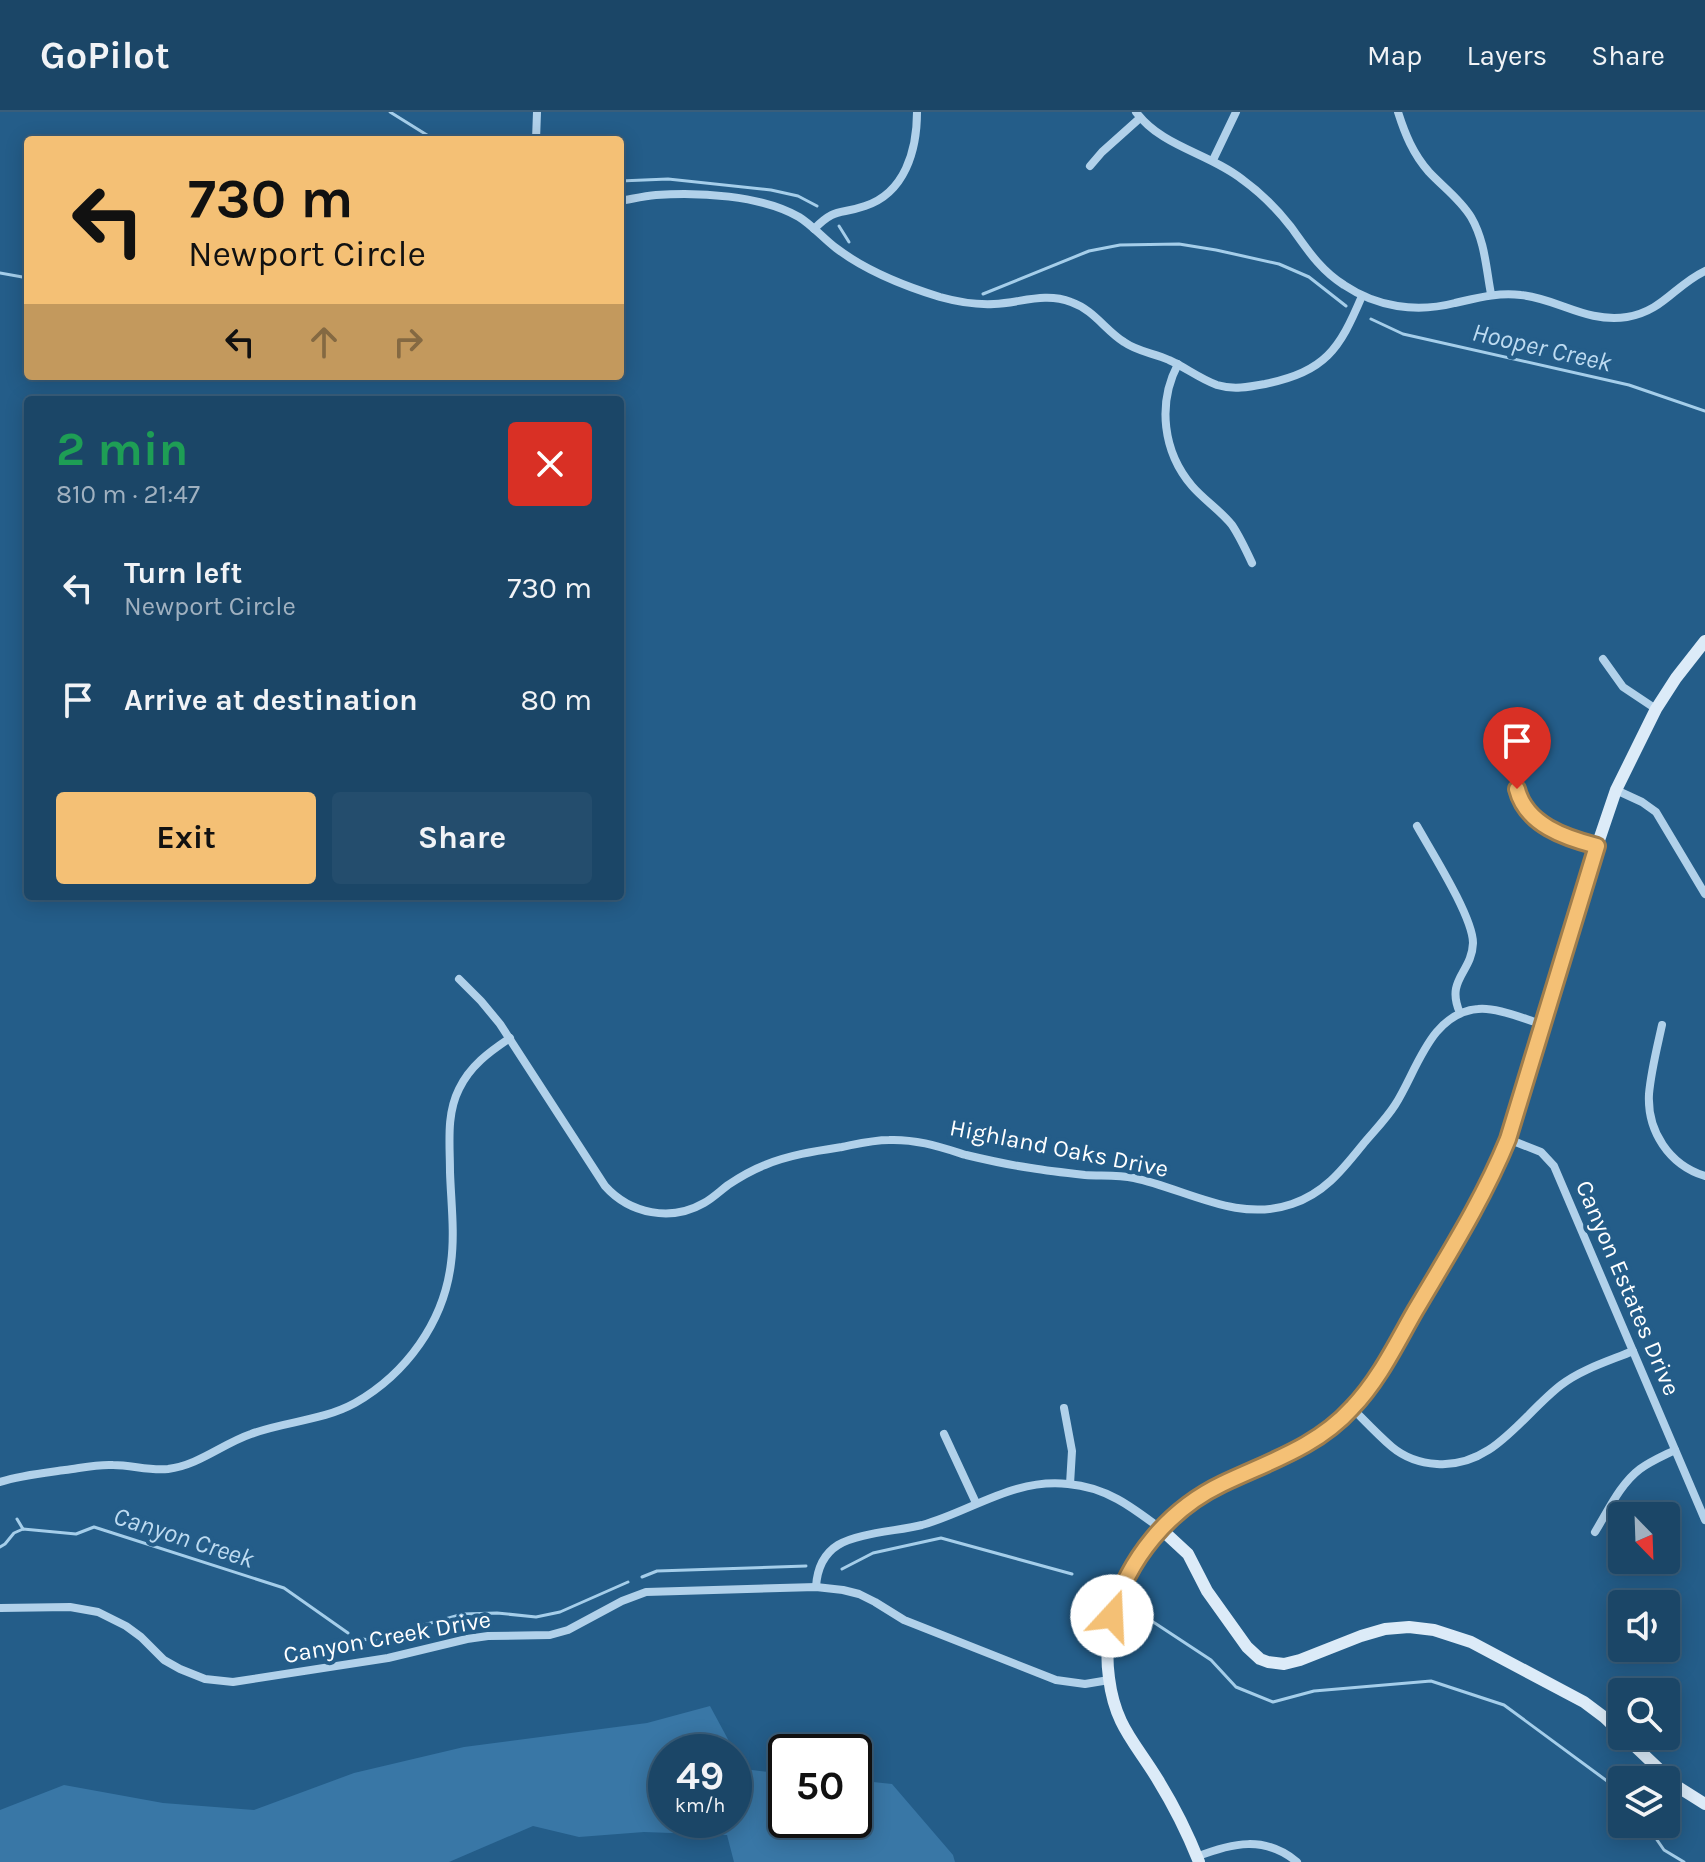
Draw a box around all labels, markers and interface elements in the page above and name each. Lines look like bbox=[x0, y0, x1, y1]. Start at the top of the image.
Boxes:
text: GoPilot bbox=[40, 33, 170, 78]
text: Map bbox=[1367, 39, 1422, 72]
text: Layers bbox=[1466, 39, 1547, 72]
text: Share bbox=[1591, 39, 1665, 72]
text: 730 m bbox=[188, 166, 353, 231]
icon: left bbox=[56, 168, 160, 272]
text: Newport Circle bbox=[188, 233, 426, 275]
water label: Hooper Creek bbox=[1469, 316, 1615, 379]
icon: left bbox=[218, 320, 262, 364]
icon: ahead bbox=[302, 320, 346, 364]
icon: right bbox=[386, 320, 430, 364]
text: 2 min bbox=[56, 421, 188, 477]
button: close bbox=[508, 422, 592, 506]
text: 810 m · 21:47 bbox=[56, 479, 200, 510]
text: Turn left bbox=[124, 555, 242, 591]
icon: left bbox=[56, 566, 100, 610]
text: 730 m bbox=[507, 570, 592, 606]
text: Newport Circle bbox=[124, 591, 296, 622]
icon: arrive bbox=[56, 678, 100, 722]
text: Arrive at destination bbox=[124, 682, 418, 718]
text: 80 m bbox=[521, 682, 592, 718]
pin bbox=[1483, 707, 1551, 789]
icon: arrive bbox=[1495, 719, 1539, 763]
button: Exit bbox=[56, 792, 316, 884]
button: Share bbox=[332, 792, 592, 884]
street label: Highland Oaks Drive bbox=[947, 1113, 1171, 1183]
street label: Canyon Estates Drive bbox=[1570, 1176, 1686, 1400]
water label: Canyon Creek bbox=[110, 1500, 259, 1575]
north arrow bbox=[1608, 1502, 1680, 1574]
map controls bbox=[1608, 1502, 1680, 1838]
position arrow bbox=[1070, 1574, 1154, 1658]
button: sound bbox=[1608, 1590, 1680, 1662]
street label: Canyon Creek Drive bbox=[281, 1605, 493, 1669]
button: search bbox=[1608, 1678, 1680, 1750]
speed limit sign: 50 bbox=[768, 1734, 872, 1838]
text: 49 bbox=[676, 1752, 724, 1799]
button: layers bbox=[1608, 1766, 1680, 1838]
text: km/h bbox=[675, 1794, 725, 1817]

